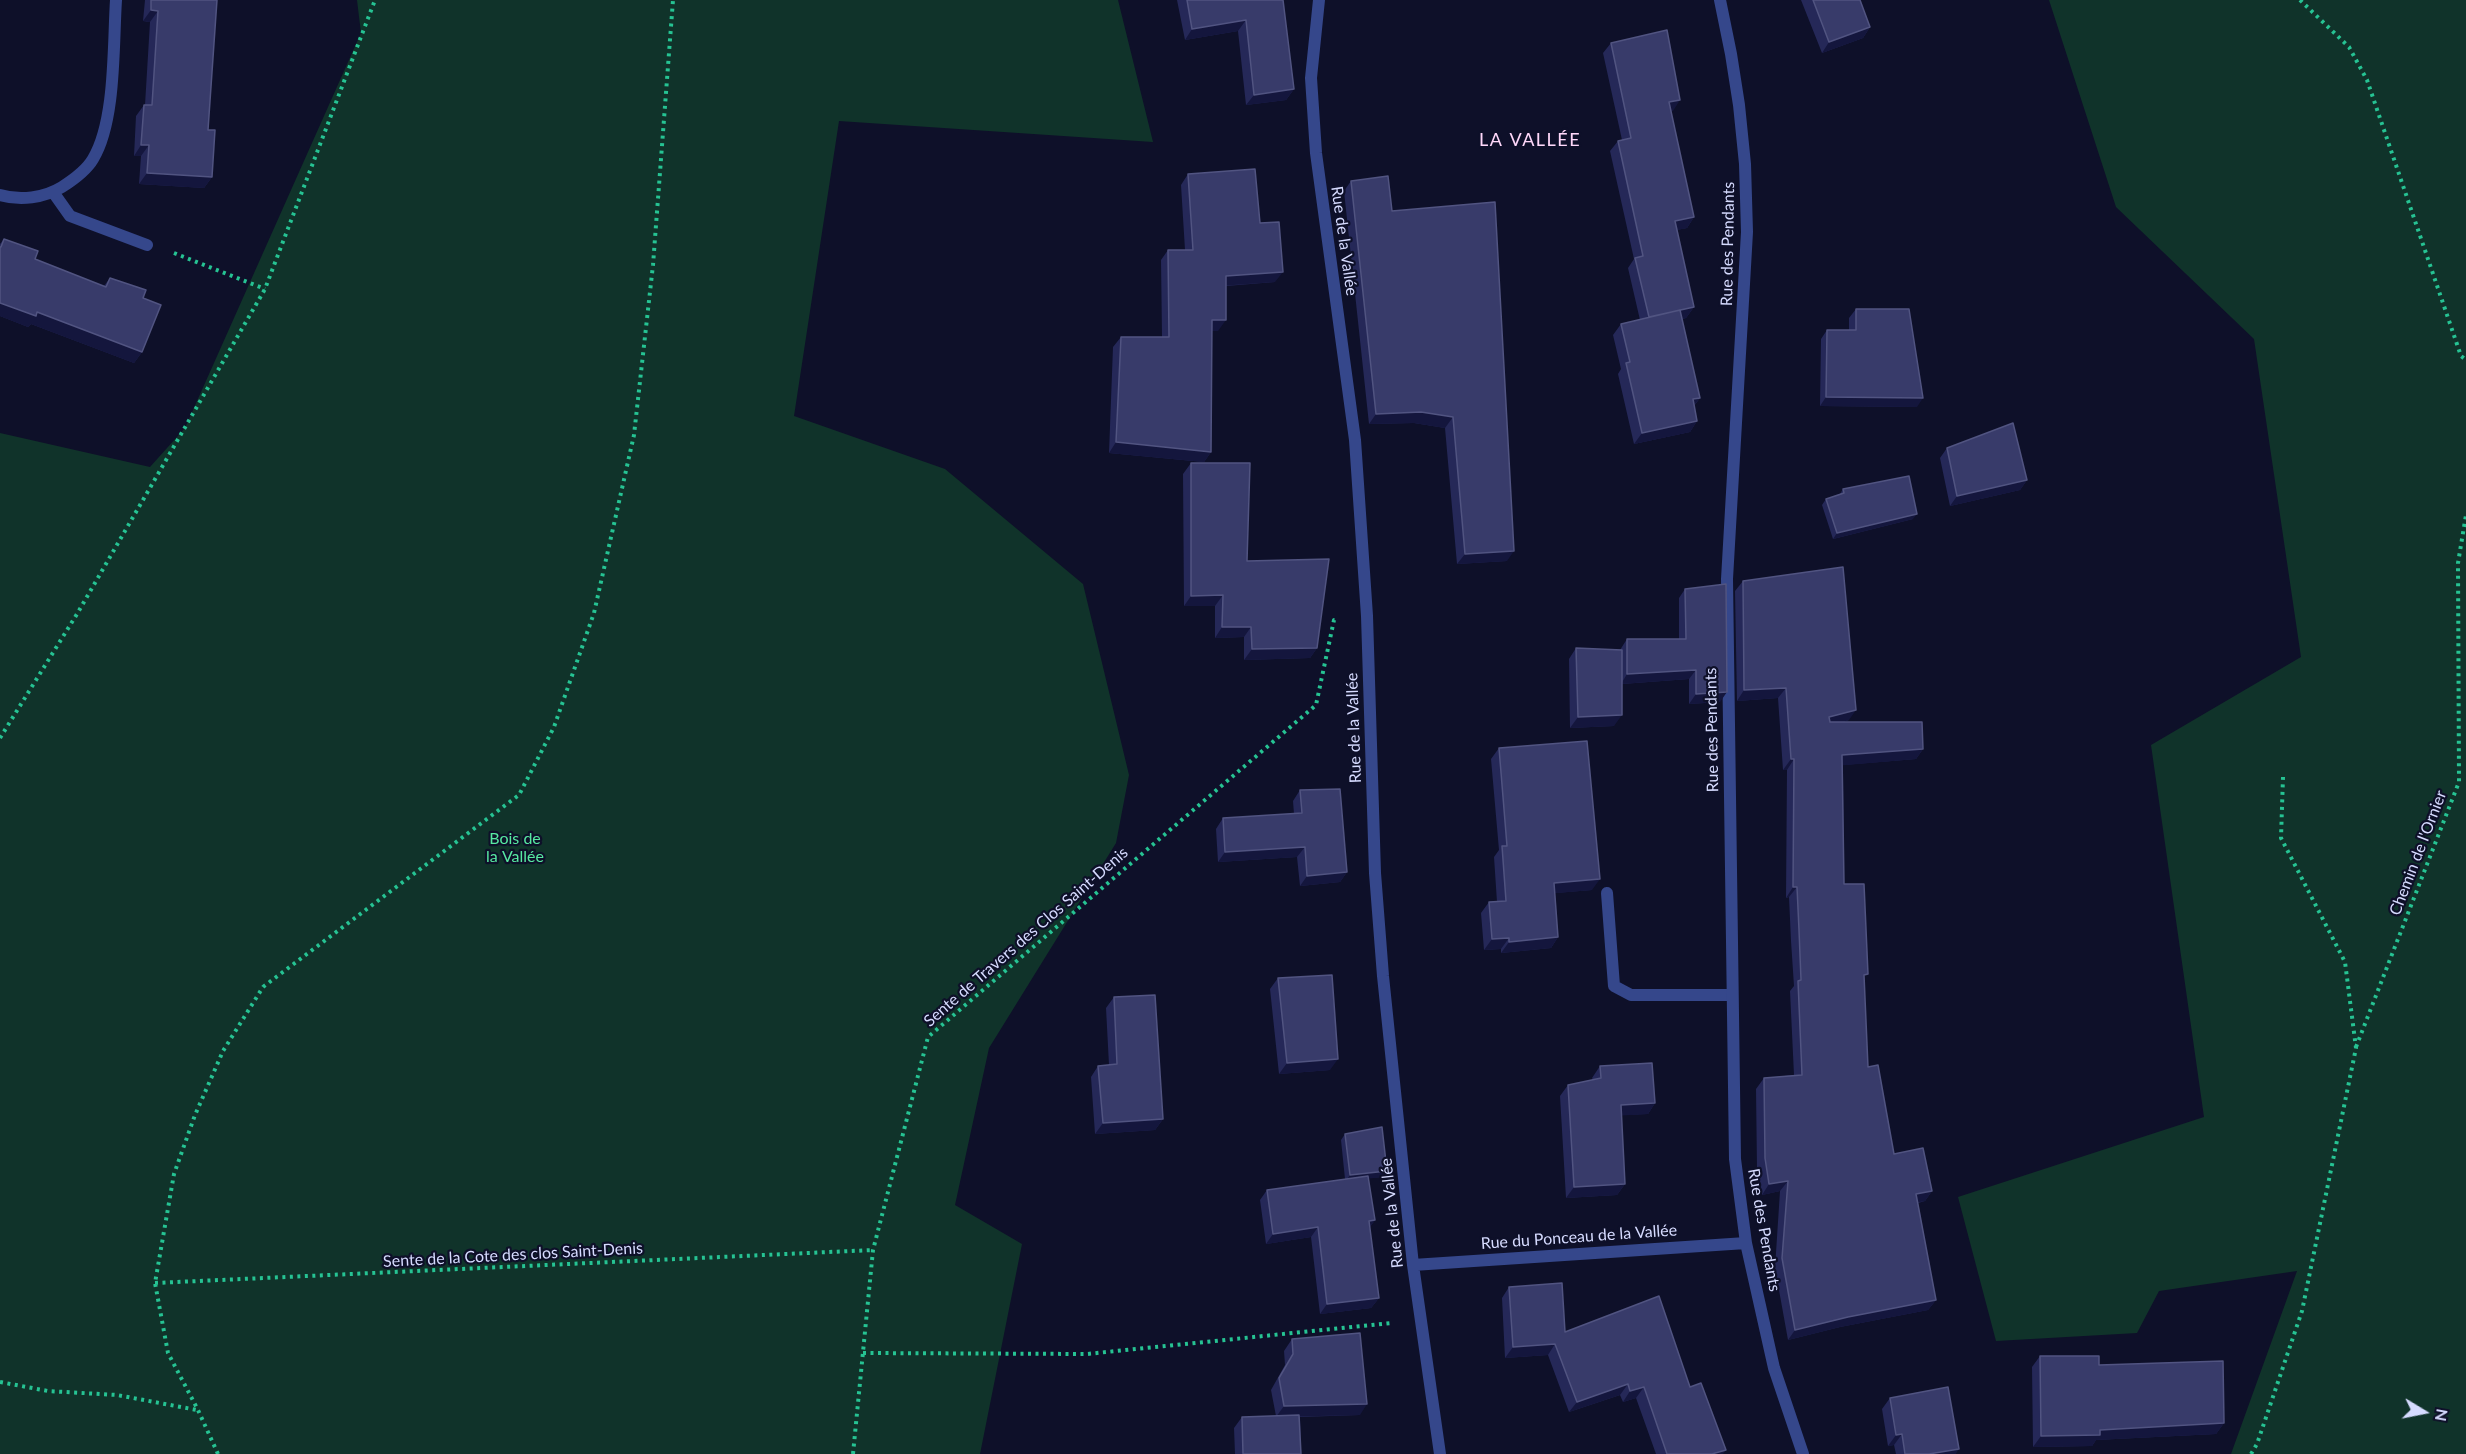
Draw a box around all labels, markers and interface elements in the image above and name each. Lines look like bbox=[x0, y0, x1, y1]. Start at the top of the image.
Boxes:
district label: LA VALLÉE bbox=[1479, 129, 1581, 151]
street label: Rue des Pendants bbox=[1717, 182, 1739, 306]
street label: Rue de la Vallée bbox=[1327, 185, 1361, 297]
street label: Rue des Pendants bbox=[1701, 668, 1723, 792]
street label: Rue de la Vallée bbox=[1342, 672, 1366, 784]
street label: Chemin de l'Ornier bbox=[2385, 788, 2451, 918]
park label: Bois de la Vallée bbox=[486, 829, 544, 867]
street label: Sente de Travers des Clos Saint-Denis bbox=[920, 843, 1132, 1031]
street label: Rue de la Vallée bbox=[1377, 1157, 1407, 1269]
street label: Rue des Pendants bbox=[1744, 1167, 1784, 1293]
street label: Rue du Ponceau de la Vallée bbox=[1480, 1221, 1678, 1253]
street label: Sente de la Cote des clos Saint-Denis bbox=[383, 1239, 643, 1271]
north arrow bbox=[2394, 1382, 2454, 1442]
text: N bbox=[2432, 1407, 2453, 1423]

